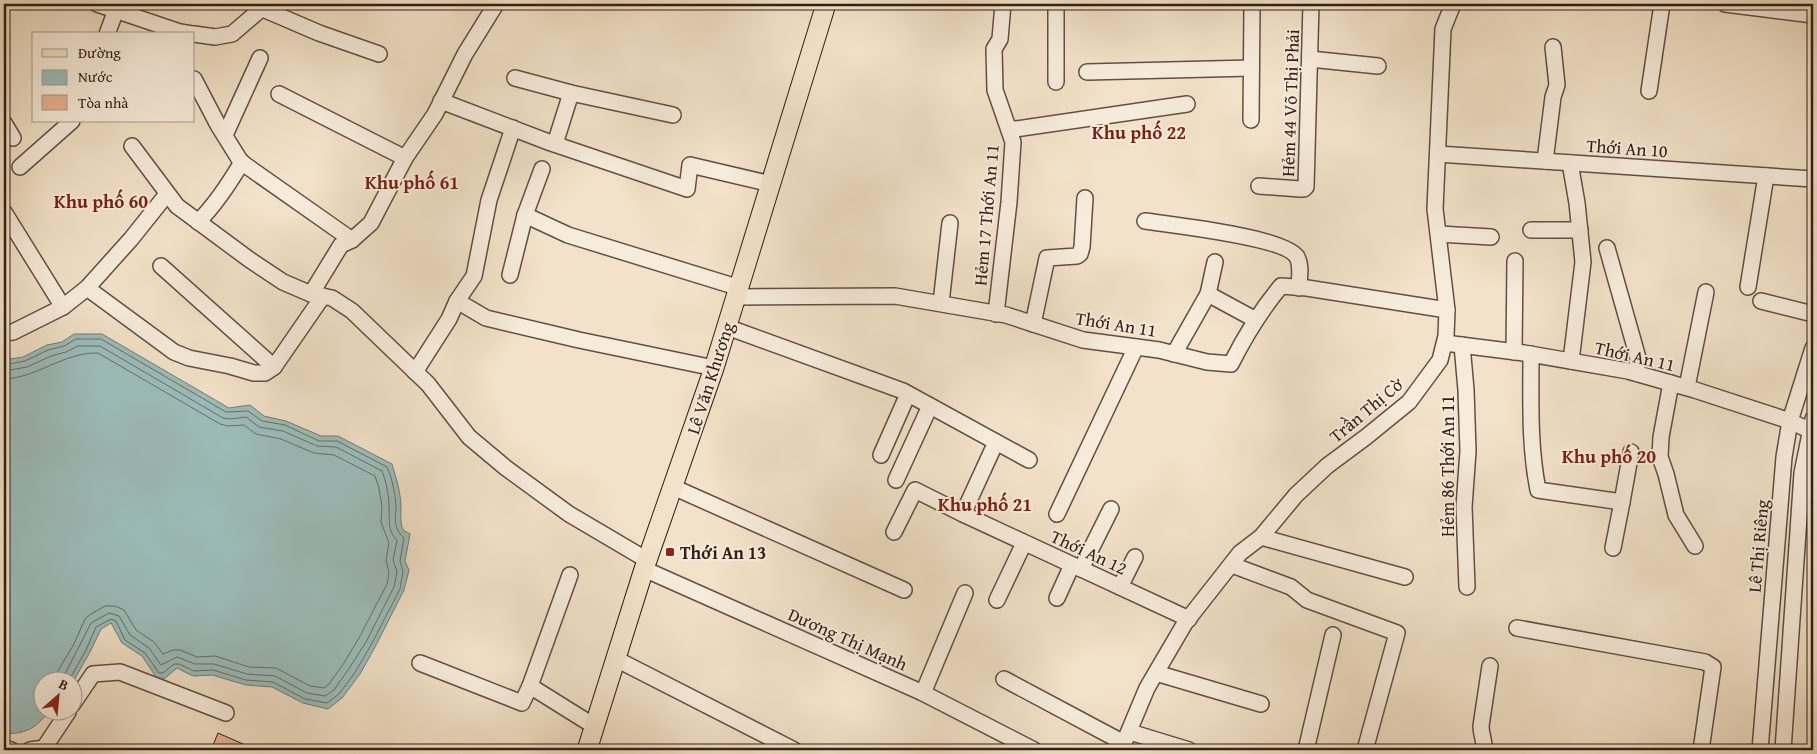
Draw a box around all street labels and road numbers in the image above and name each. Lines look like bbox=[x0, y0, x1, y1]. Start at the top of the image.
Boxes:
street label: Hẻm 44 Võ Thị Phải bbox=[1274, 29, 1306, 177]
street label: Thới An 10 bbox=[1585, 132, 1669, 164]
street label: Hẻm 17 Thới An 11 bbox=[966, 143, 1006, 287]
street label: Thới An 11 bbox=[1074, 304, 1158, 344]
street label: Lê Văn Khương bbox=[679, 318, 741, 438]
street label: Thới An 11 bbox=[1592, 334, 1678, 378]
street label: Trần Thị Cờ bbox=[1323, 370, 1410, 449]
street label: Hẻm 86 Thới An 11 bbox=[1434, 395, 1461, 537]
street label: Lê Thị Riêng bbox=[1740, 498, 1776, 594]
street label: Thới An 12 bbox=[1046, 523, 1132, 581]
street label: Dương Thị Mạnh bbox=[784, 601, 912, 677]

